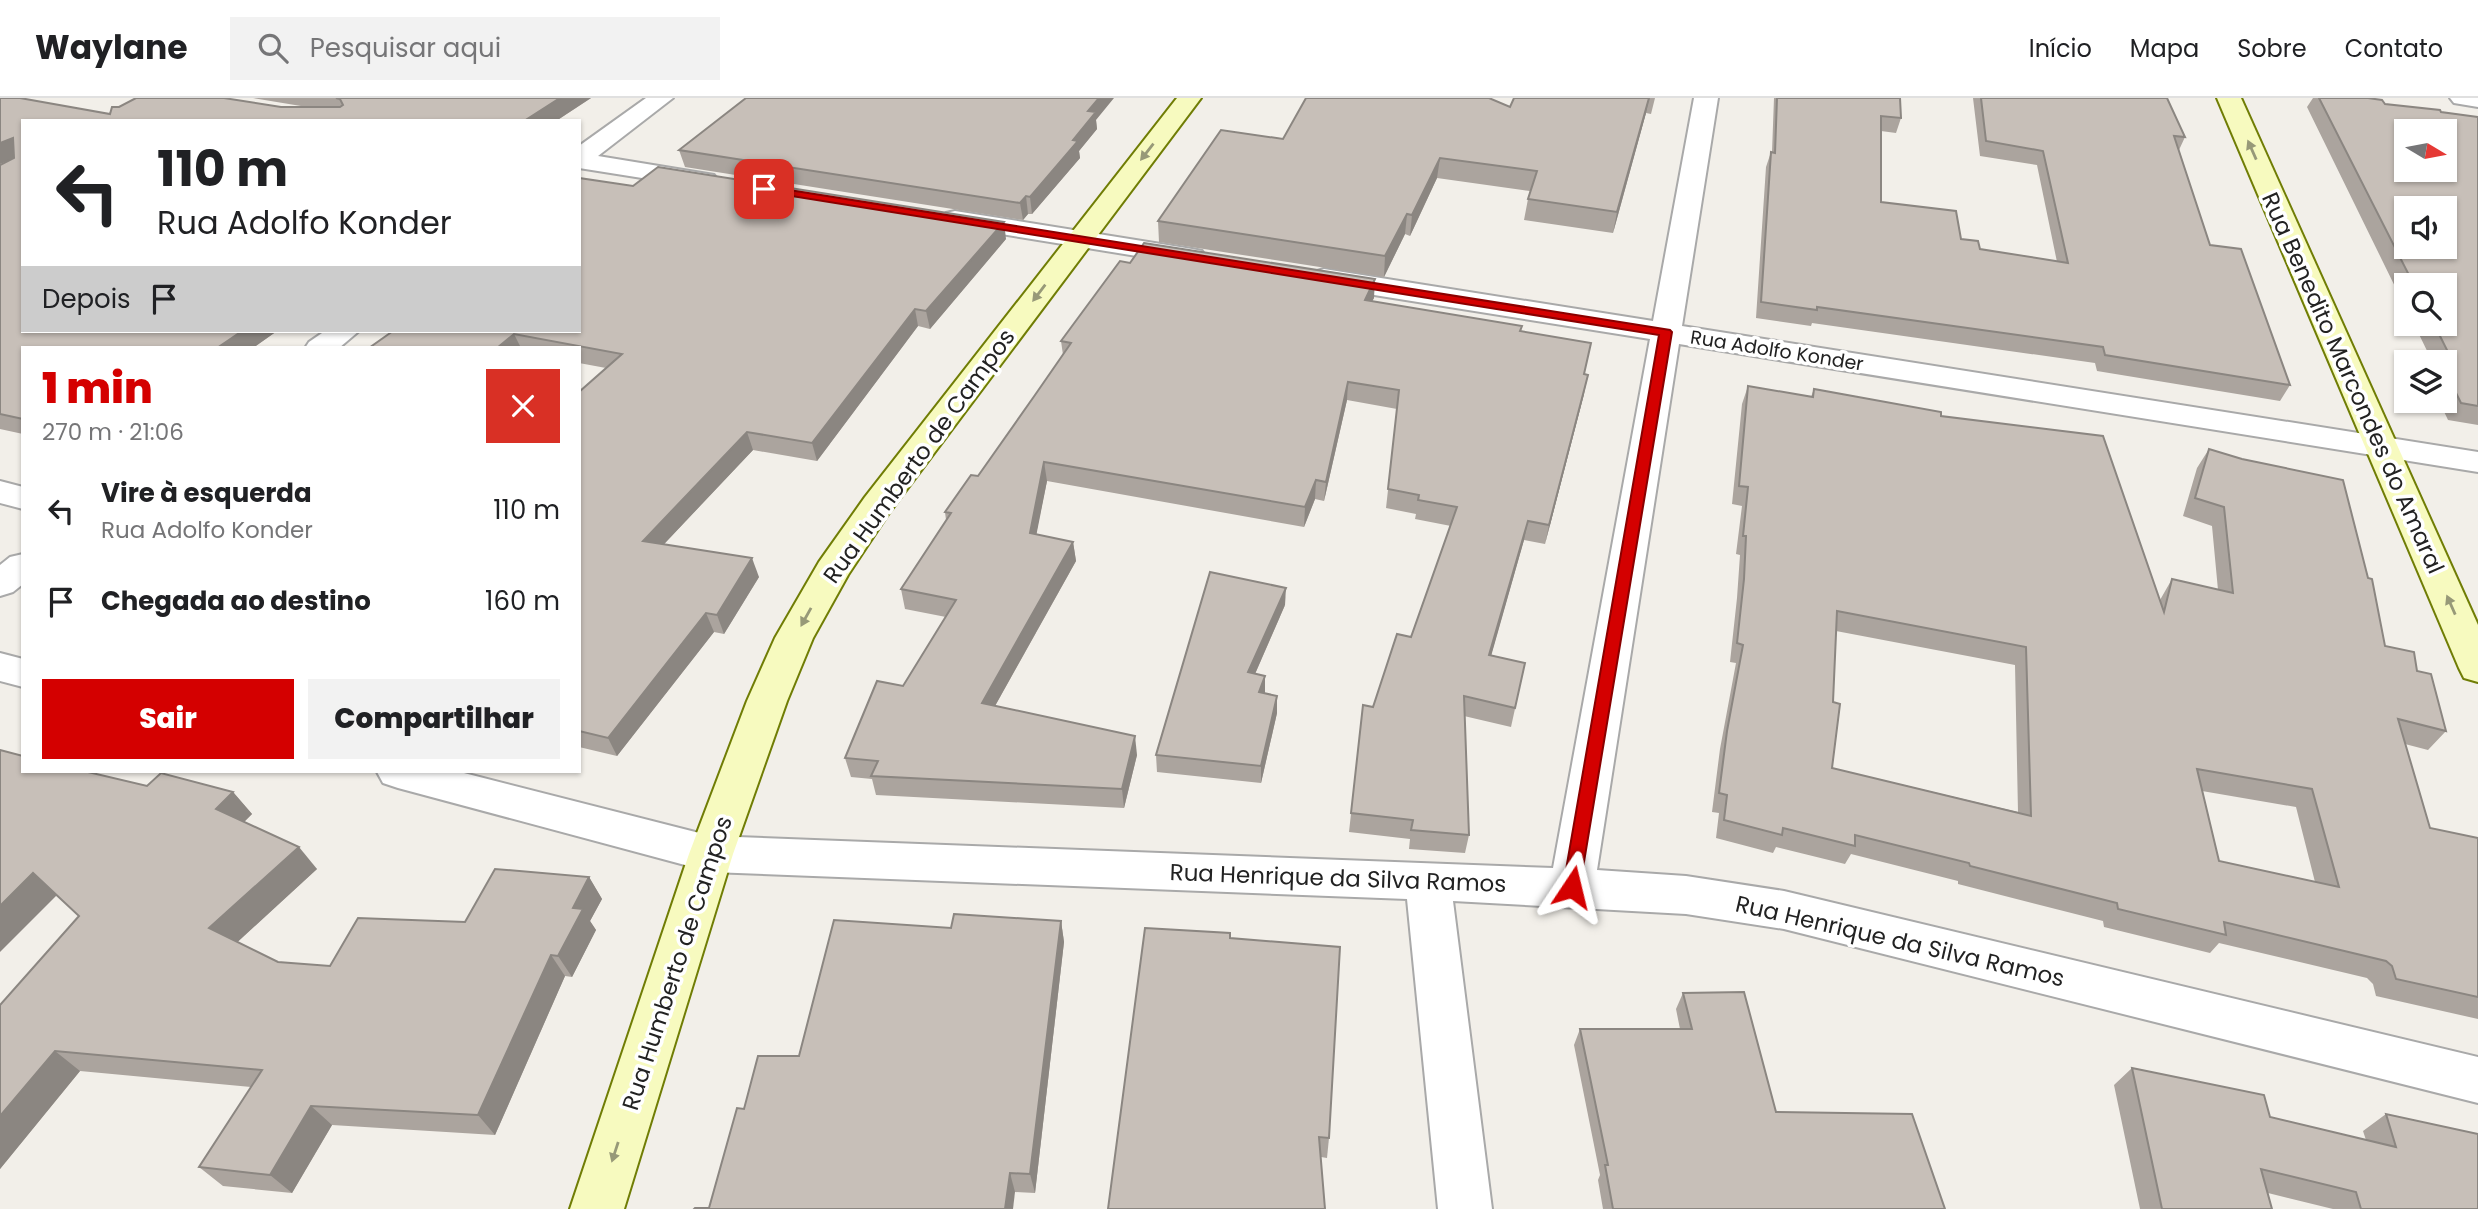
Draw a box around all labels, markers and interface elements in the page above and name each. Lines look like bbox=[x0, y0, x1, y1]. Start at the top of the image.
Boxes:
search box bbox=[230, 17, 720, 80]
text: Waylane bbox=[35, 24, 188, 71]
icon: search bbox=[254, 29, 292, 67]
text: Pesquisar aqui bbox=[310, 30, 501, 66]
text: Início bbox=[2029, 32, 2092, 65]
text: Mapa bbox=[2130, 32, 2199, 65]
text: Sobre bbox=[2237, 32, 2307, 65]
text: Contato bbox=[2345, 32, 2443, 65]
north arrow bbox=[2394, 119, 2457, 182]
map controls bbox=[2394, 119, 2457, 413]
text: 110 m bbox=[157, 135, 288, 203]
one-way arrow bbox=[2246, 139, 2257, 160]
one-way arrow bbox=[1141, 143, 1155, 161]
icon: left bbox=[42, 147, 133, 238]
pin bbox=[734, 159, 794, 219]
icon: arrive bbox=[745, 170, 783, 208]
street label: Rua Benedito Marcondes do Amaral bbox=[2254, 187, 2452, 579]
button: sound bbox=[2394, 196, 2457, 259]
text: Rua Adolfo Konder bbox=[157, 200, 452, 245]
button: search bbox=[2394, 273, 2457, 336]
icon: arrive bbox=[145, 280, 183, 318]
text: Depois bbox=[42, 281, 131, 317]
one-way arrow bbox=[1031, 284, 1046, 302]
street label: Rua Humberto de Campos bbox=[816, 322, 1022, 590]
street label: Rua Adolfo Konder bbox=[1688, 323, 1865, 378]
button: layers bbox=[2394, 350, 2457, 413]
text: 1 min bbox=[42, 359, 153, 418]
button: close bbox=[486, 369, 560, 443]
text: 270 m · 21:06 bbox=[42, 416, 184, 448]
text: Vire à esquerda bbox=[101, 475, 312, 511]
icon: left bbox=[42, 492, 80, 530]
text: 110 m bbox=[493, 492, 560, 528]
text: Rua Adolfo Konder bbox=[101, 514, 313, 546]
icon: arrive bbox=[42, 583, 80, 621]
text: Chegada ao destino bbox=[101, 583, 371, 619]
text: 160 m bbox=[485, 583, 560, 619]
one-way arrow bbox=[2445, 595, 2457, 615]
one-way arrow bbox=[800, 607, 812, 627]
button: Sair bbox=[42, 679, 294, 759]
button: Compartilhar bbox=[308, 679, 560, 759]
street label: Rua Humberto de Campos bbox=[614, 812, 740, 1114]
position arrow bbox=[1535, 850, 1609, 924]
street label: Rua Henrique da Silva Ramos bbox=[1169, 856, 1507, 900]
street label: Rua Henrique da Silva Ramos bbox=[1732, 888, 2068, 994]
one-way arrow bbox=[610, 1142, 620, 1163]

